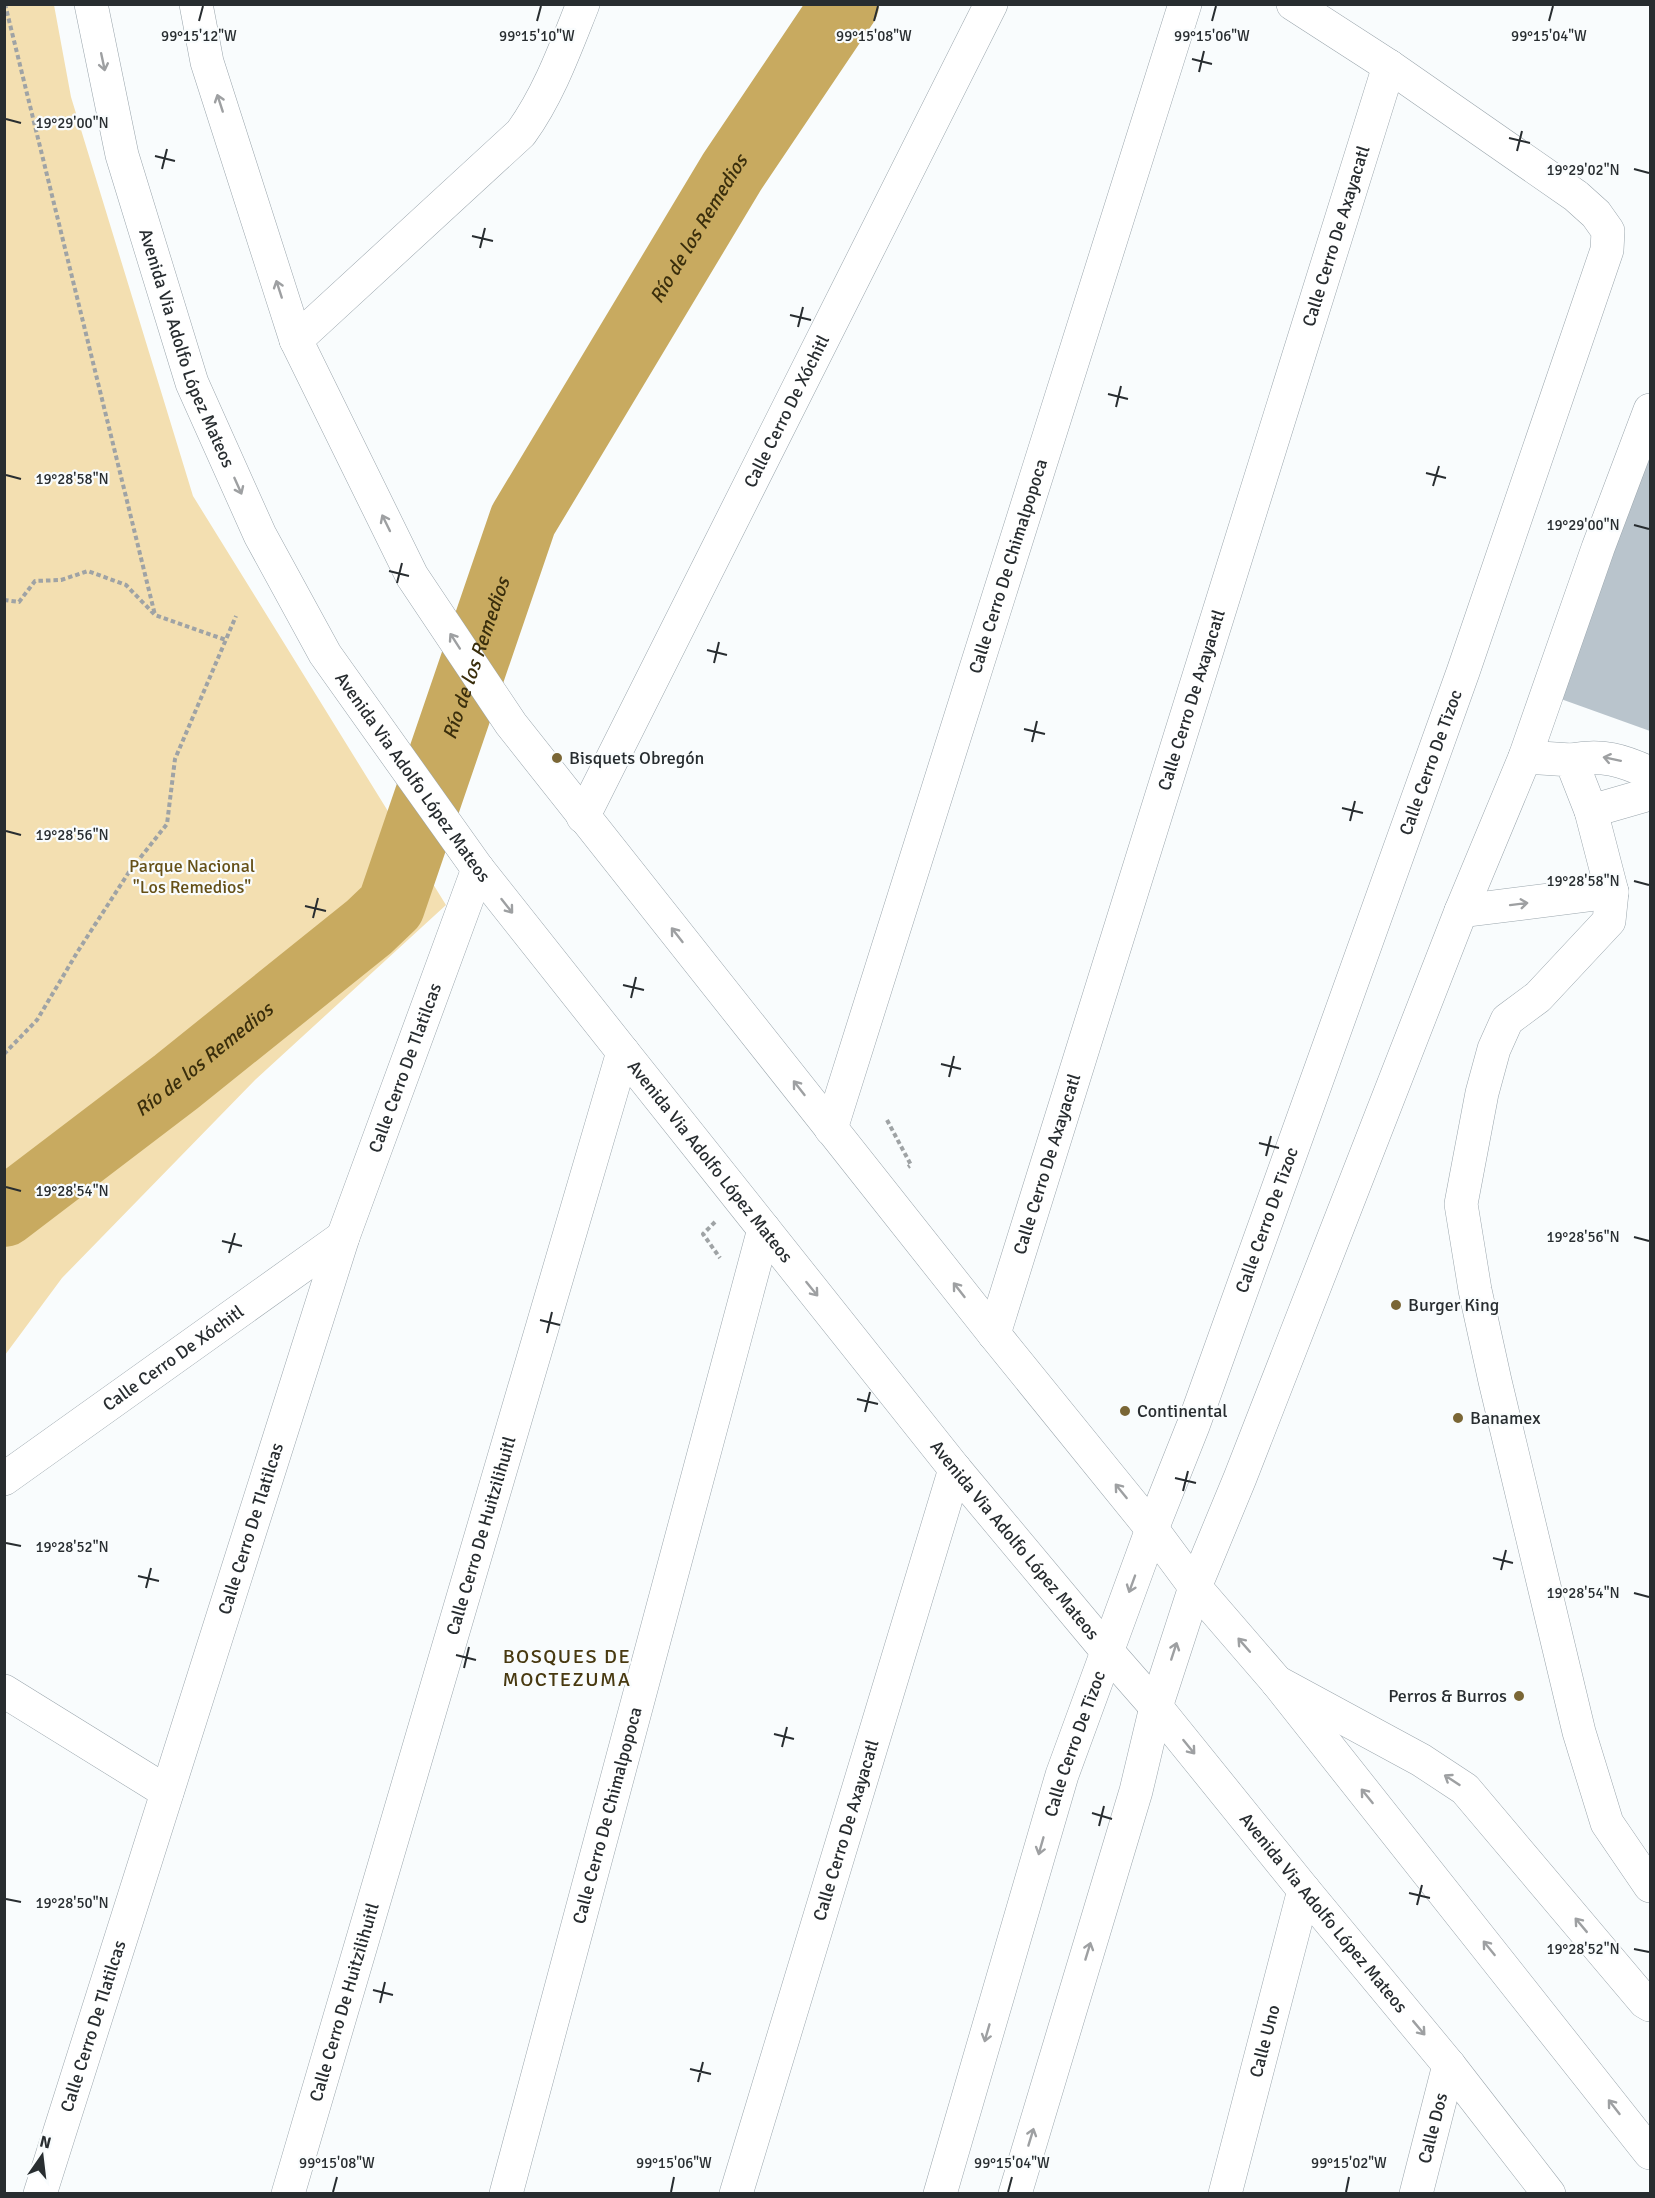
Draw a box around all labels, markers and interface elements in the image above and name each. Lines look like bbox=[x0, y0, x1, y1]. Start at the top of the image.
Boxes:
text: 99°15'12"W bbox=[161, 27, 237, 45]
text: 99°15'10"W bbox=[499, 27, 575, 45]
text: 99°15'08"W bbox=[836, 27, 912, 45]
text: 99°15'06"W bbox=[1174, 27, 1250, 45]
text: 99°15'04"W bbox=[1511, 27, 1587, 45]
one-way arrow bbox=[97, 52, 109, 71]
one-way arrow bbox=[214, 94, 225, 113]
text: 19°29'00"N bbox=[35, 114, 109, 132]
street label: Calle Cerro De Axayacatl bbox=[1298, 143, 1375, 329]
water label: Río de los Remedios bbox=[644, 148, 754, 308]
text: 19°29'02"N bbox=[1546, 161, 1620, 179]
street label: Avenida Via Adolfo López Mateos bbox=[134, 226, 239, 471]
one-way arrow bbox=[273, 280, 284, 299]
street label: Calle Cerro De Xóchitl bbox=[739, 331, 834, 491]
street label: Calle Cerro De Chimalpopoca bbox=[964, 456, 1052, 676]
text: 19°28'58"N bbox=[35, 470, 109, 488]
one-way arrow bbox=[233, 477, 245, 495]
one-way arrow bbox=[380, 515, 392, 533]
text: 19°29'00"N bbox=[1546, 516, 1620, 534]
water label: Río de los Remedios bbox=[437, 572, 516, 743]
street label: Calle Cerro De Axayacatl bbox=[1153, 607, 1230, 793]
one-way arrow bbox=[449, 633, 461, 649]
street label: Avenida Via Adolfo López Mateos bbox=[331, 668, 495, 887]
street label: Calle Cerro De Tizoc bbox=[1394, 687, 1467, 838]
place label: Bisquets Obregón bbox=[569, 747, 704, 769]
marker: Bisquets Obregón bbox=[550, 751, 564, 765]
one-way arrow bbox=[1602, 753, 1621, 765]
text: 19°28'56"N bbox=[35, 826, 109, 844]
park label: Parque Nacional "Los Remedios" bbox=[129, 855, 255, 898]
text: 19°28'58"N bbox=[1546, 872, 1620, 890]
one-way arrow bbox=[501, 897, 514, 913]
one-way arrow bbox=[1508, 898, 1528, 909]
one-way arrow bbox=[671, 928, 684, 944]
street label: Calle Cerro De Tlatilcas bbox=[364, 980, 446, 1156]
water label: Río de los Remedios bbox=[130, 996, 280, 1122]
street label: Avenida Via Adolfo López Mateos bbox=[623, 1056, 797, 1267]
street label: Calle Cerro De Axayacatl bbox=[1008, 1071, 1085, 1257]
one-way arrow bbox=[792, 1080, 805, 1096]
street label: Calle Cerro De Tizoc bbox=[1231, 1144, 1303, 1296]
text: 19°28'54"N bbox=[35, 1182, 109, 1200]
text: 19°28'56"N bbox=[1546, 1228, 1620, 1246]
one-way arrow bbox=[805, 1280, 818, 1296]
one-way arrow bbox=[952, 1282, 965, 1298]
place label: Burger King bbox=[1408, 1294, 1499, 1316]
marker: Burger King bbox=[1389, 1298, 1403, 1312]
street label: Calle Cerro De Xóchitl bbox=[99, 1300, 248, 1416]
place label: Continental bbox=[1137, 1400, 1228, 1422]
marker: Continental bbox=[1118, 1404, 1132, 1418]
place label: Banamex bbox=[1470, 1407, 1541, 1429]
marker: Banamex bbox=[1451, 1411, 1465, 1425]
street label: Calle Cerro De Huitzilihuitl bbox=[442, 1434, 521, 1638]
street label: Avenida Via Adolfo López Mateos bbox=[926, 1436, 1104, 1644]
street label: Calle Cerro De Tlatilcas bbox=[213, 1440, 288, 1617]
one-way arrow bbox=[1114, 1484, 1128, 1499]
text: 19°28'52"N bbox=[35, 1538, 109, 1556]
one-way arrow bbox=[1125, 1574, 1136, 1593]
text: 19°28'54"N bbox=[1546, 1584, 1620, 1602]
one-way arrow bbox=[1237, 1637, 1251, 1652]
one-way arrow bbox=[1170, 1642, 1181, 1661]
district label: BOSQUES DE MOCTEZUMA bbox=[503, 1644, 631, 1692]
street label: Calle Cerro De Tizoc bbox=[1039, 1668, 1110, 1819]
place label: Perros & Burros bbox=[1388, 1685, 1507, 1707]
marker: Perros & Burros bbox=[1512, 1689, 1526, 1703]
street label: Calle Cerro De Chimalpopoca bbox=[568, 1704, 647, 1926]
street label: Calle Cerro De Axayacatl bbox=[808, 1737, 884, 1923]
one-way arrow bbox=[1182, 1739, 1196, 1754]
one-way arrow bbox=[1444, 1774, 1460, 1786]
one-way arrow bbox=[1361, 1788, 1374, 1804]
street label: Avenida Via Adolfo López Mateos bbox=[1235, 1808, 1412, 2017]
one-way arrow bbox=[1035, 1836, 1046, 1855]
text: 19°28'50"N bbox=[35, 1894, 109, 1912]
street label: Calle Cerro De Huitzilihuitl bbox=[305, 1900, 384, 2104]
one-way arrow bbox=[1574, 1918, 1588, 1933]
street label: Calle Cerro De Tlatilcas bbox=[56, 1938, 131, 2115]
one-way arrow bbox=[1482, 1940, 1495, 1956]
text: 19°28'52"N bbox=[1546, 1940, 1620, 1958]
one-way arrow bbox=[1083, 1942, 1094, 1961]
street label: Calle Uno bbox=[1245, 2002, 1285, 2080]
one-way arrow bbox=[1412, 2020, 1425, 2036]
one-way arrow bbox=[980, 2023, 992, 2042]
street label: Calle Dos bbox=[1413, 2090, 1452, 2166]
one-way arrow bbox=[1608, 2099, 1621, 2115]
north arrow bbox=[12, 2126, 72, 2186]
one-way arrow bbox=[1026, 2128, 1037, 2147]
text: N bbox=[38, 2131, 53, 2153]
text: 99°15'08"W bbox=[299, 2154, 375, 2172]
text: 99°15'06"W bbox=[636, 2154, 712, 2172]
text: 99°15'04"W bbox=[974, 2154, 1050, 2172]
text: 99°15'02"W bbox=[1311, 2154, 1387, 2172]

